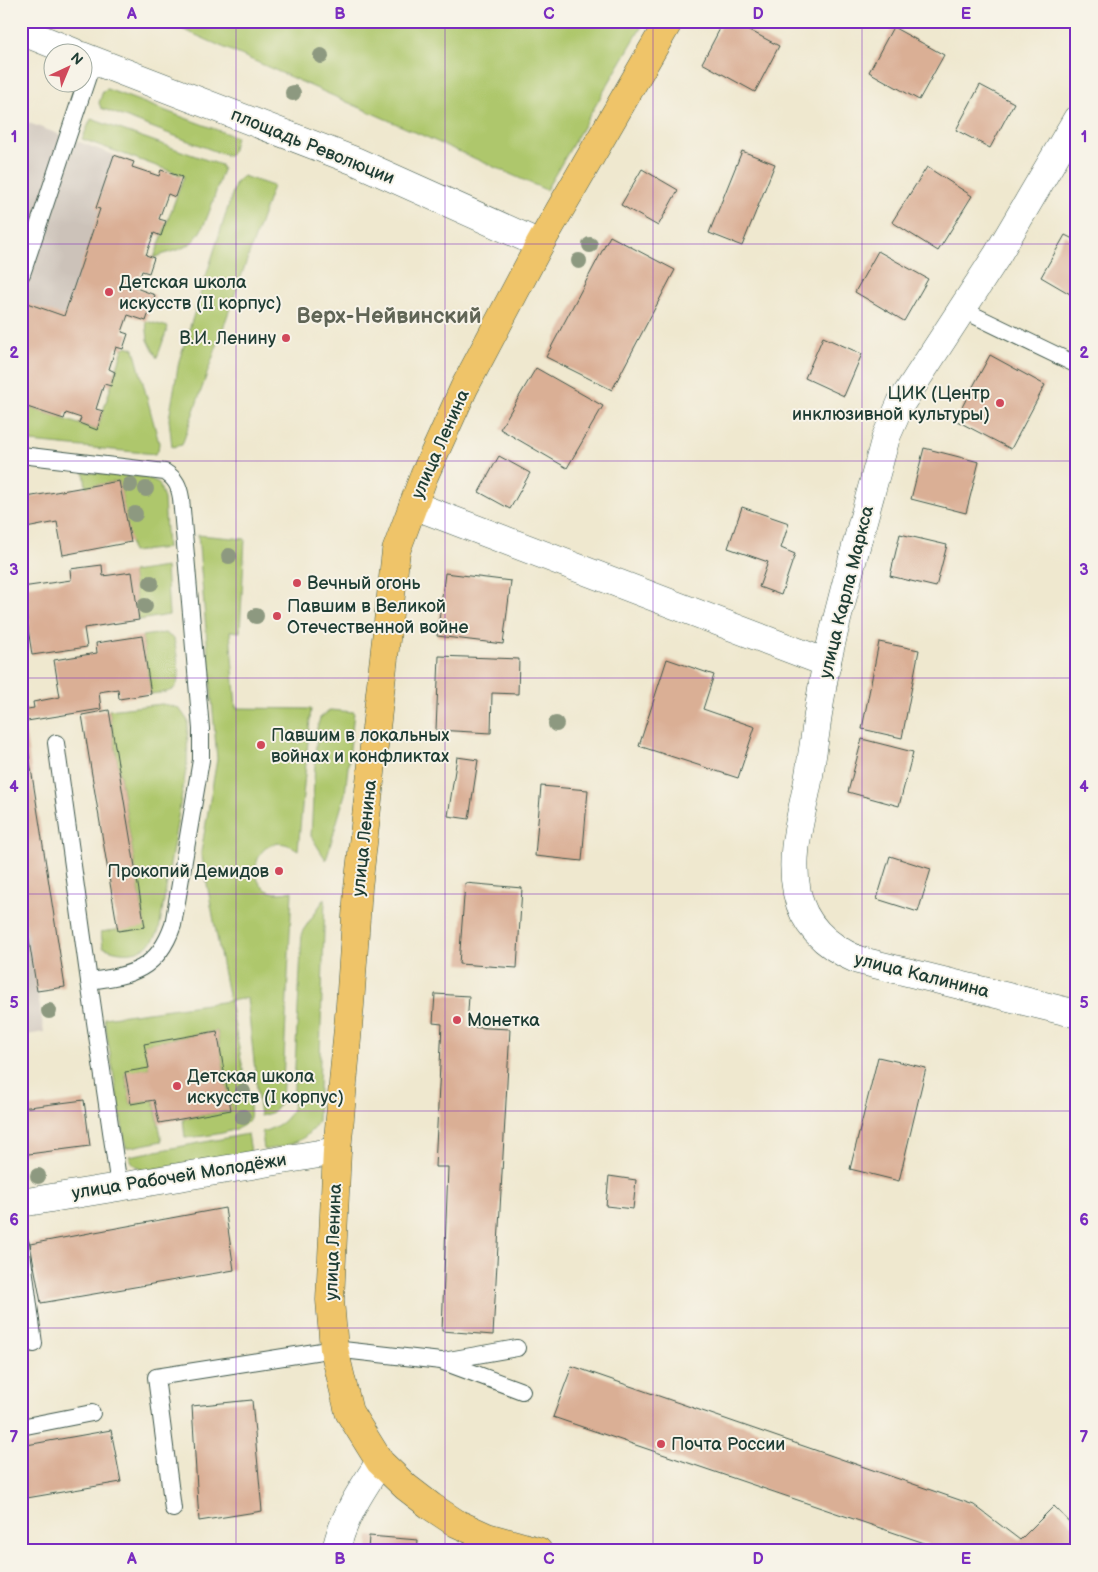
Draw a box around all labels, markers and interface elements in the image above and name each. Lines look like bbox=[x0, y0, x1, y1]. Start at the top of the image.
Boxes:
text: A bbox=[126, 5, 137, 24]
text: B bbox=[334, 5, 346, 24]
text: C bbox=[543, 5, 555, 24]
text: D bbox=[752, 5, 764, 24]
text: E bbox=[961, 5, 971, 24]
north arrow bbox=[42, 42, 92, 92]
text: N bbox=[67, 49, 86, 69]
street label: площадь Революции bbox=[228, 104, 398, 189]
text: 1 bbox=[11, 128, 17, 147]
text: 1 bbox=[1081, 128, 1087, 147]
place label: Детская школа искусств (II корпус) bbox=[119, 272, 282, 314]
marker: Детская школа искусств (II корпус) bbox=[103, 286, 115, 298]
district label: Верх-Нейвинский bbox=[297, 303, 481, 330]
place label: В.И. Ленину bbox=[179, 328, 277, 349]
marker: В.И. Ленину bbox=[280, 332, 292, 344]
text: 2 bbox=[9, 344, 19, 363]
text: 2 bbox=[1079, 344, 1089, 363]
place label: ЦИК (Центр инклюзивной культуры) bbox=[792, 383, 990, 425]
street label: улица Ленина bbox=[407, 386, 474, 502]
marker: ЦИК (Центр инклюзивной культуры) bbox=[994, 397, 1006, 409]
street label: улица Карла Маркса bbox=[815, 503, 878, 681]
text: 3 bbox=[9, 561, 19, 580]
text: 3 bbox=[1079, 561, 1089, 580]
place label: Вечный огонь bbox=[307, 573, 421, 594]
marker: Вечный огонь bbox=[291, 577, 303, 589]
place label: Павшим в Великой Отечественной войне bbox=[287, 596, 469, 638]
marker: Павшим в Великой Отечественной войне bbox=[271, 610, 283, 622]
place label: Павшим в локальных войнах и конфликтах bbox=[271, 725, 449, 767]
marker: Павшим в локальных войнах и конфликтах bbox=[255, 739, 267, 751]
text: 4 bbox=[9, 778, 19, 797]
street label: улица Ленина bbox=[348, 778, 381, 897]
text: 4 bbox=[1079, 778, 1089, 797]
place label: Прокопий Демидов bbox=[107, 861, 270, 882]
marker: Прокопий Демидов bbox=[273, 865, 285, 877]
street label: улица Калинина bbox=[852, 949, 992, 1002]
text: 5 bbox=[9, 994, 19, 1013]
text: 5 bbox=[1079, 994, 1089, 1013]
place label: Монетка bbox=[467, 1010, 540, 1031]
marker: Монетка bbox=[451, 1014, 463, 1026]
place label: Детская школа искусств (I корпус) bbox=[187, 1066, 344, 1108]
marker: Детская школа искусств (I корпус) bbox=[171, 1080, 183, 1092]
street label: улица Рабочей Молодёжи bbox=[70, 1149, 288, 1204]
street label: улица Ленина bbox=[321, 1183, 346, 1301]
text: 6 bbox=[9, 1211, 19, 1230]
text: 6 bbox=[1079, 1211, 1089, 1230]
text: 7 bbox=[10, 1428, 19, 1447]
text: 7 bbox=[1080, 1428, 1089, 1447]
place label: Почта России bbox=[671, 1434, 785, 1455]
marker: Почта России bbox=[655, 1438, 667, 1450]
text: A bbox=[126, 1550, 137, 1569]
text: B bbox=[334, 1550, 346, 1569]
text: C bbox=[543, 1550, 555, 1569]
text: D bbox=[752, 1550, 764, 1569]
text: E bbox=[961, 1550, 971, 1569]

